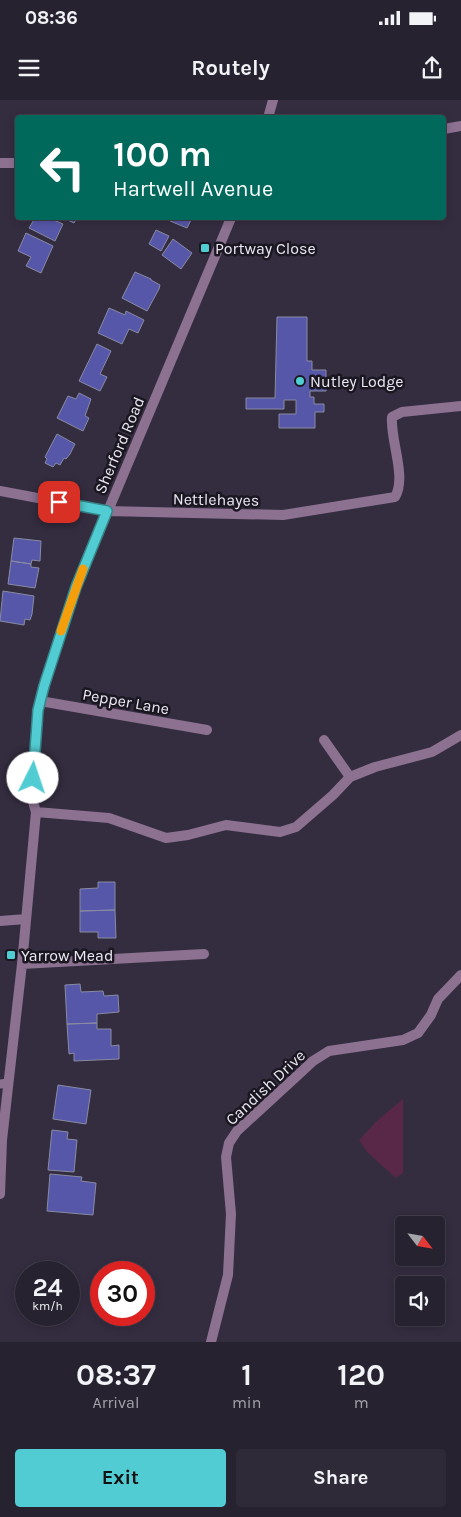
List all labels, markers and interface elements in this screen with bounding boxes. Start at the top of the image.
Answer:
text: 08:36 [25,7,78,29]
icon: menu [15,54,43,82]
icon: share [418,54,446,82]
text: Routely [191,55,270,81]
text: 100 m [113,134,212,175]
icon: left [30,135,95,200]
text: Hartwell Avenue [113,176,273,202]
place label: Portway Close [215,239,316,258]
marker: Portway Close [199,242,211,254]
place label: Nutley Lodge [310,372,404,391]
marker: Nutley Lodge [294,375,306,387]
street label: Sherford Road [91,394,148,497]
pin [38,481,80,523]
icon: arrive [45,488,73,516]
street label: Nettlehayes [173,489,259,510]
street label: Pepper Lane [81,685,171,718]
position arrow [6,751,58,803]
place label: Yarrow Mead [21,946,113,965]
marker: Yarrow Mead [5,949,17,961]
street label: Candish Drive [222,1046,309,1129]
north arrow [395,1216,445,1266]
map controls [395,1216,445,1326]
speed limit sign: 30 [90,1261,155,1326]
text: 24 [32,1273,63,1302]
button: sound [395,1276,445,1326]
text: km/h [32,1299,63,1313]
text: 08:37 [76,1357,156,1393]
text: 1 [241,1357,252,1393]
text: 120 [337,1357,385,1393]
text: Arrival [93,1393,139,1412]
text: min [232,1393,261,1412]
text: m [354,1393,369,1412]
button: Exit [15,1449,226,1507]
button: Share [236,1449,446,1507]

